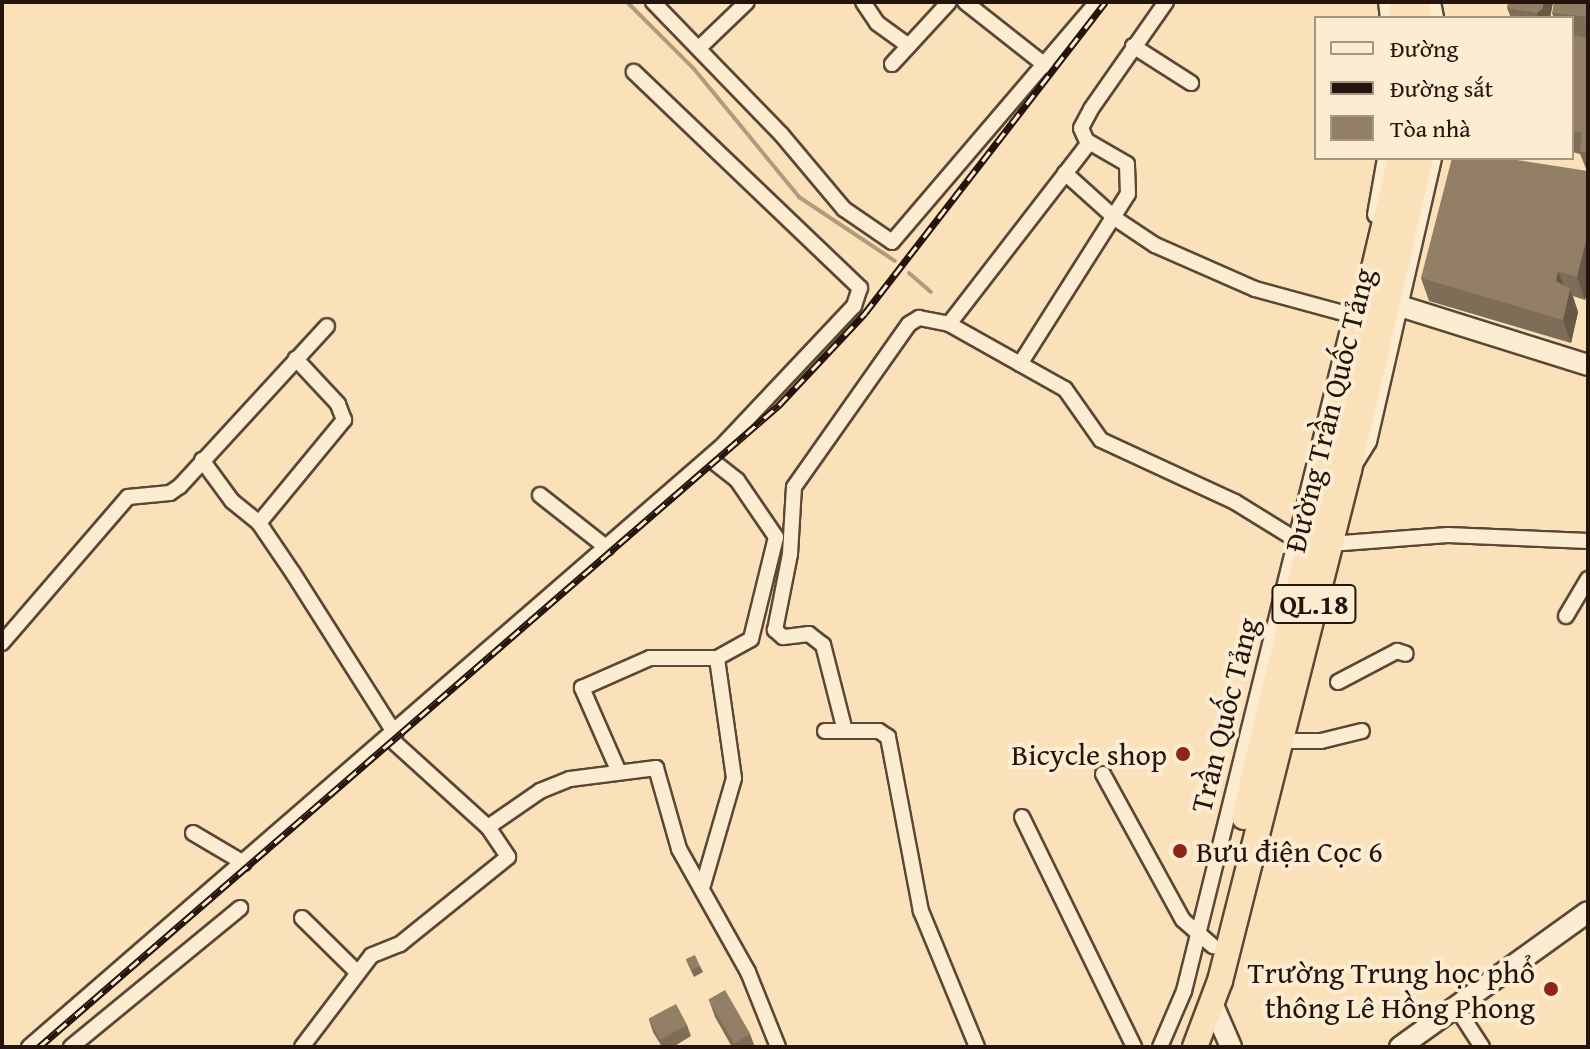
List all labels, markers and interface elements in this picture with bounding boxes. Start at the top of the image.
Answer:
legend [1314,16,1574,160]
text: Đường [1390,31,1459,66]
text: Đường sắt [1390,71,1493,106]
text: Tòa nhà [1390,111,1471,146]
street label: Đường Trần Quốc Tảng [1276,264,1382,556]
road number: QL.18 [1270,580,1358,628]
street label: Trần Quốc Tảng [1182,614,1266,816]
place label: Bicycle shop [1011,736,1167,772]
marker: Bicycle shop [1174,745,1192,763]
place label: Bưu điện Cọc 6 [1196,833,1383,869]
marker: Bưu điện Cọc 6 [1171,842,1189,860]
place label: Trường Trung học phổ thông Lê Hồng Phong [1248,954,1535,1024]
marker: Trường Trung học phổ thông Lê Hồng Phong [1542,980,1560,998]

